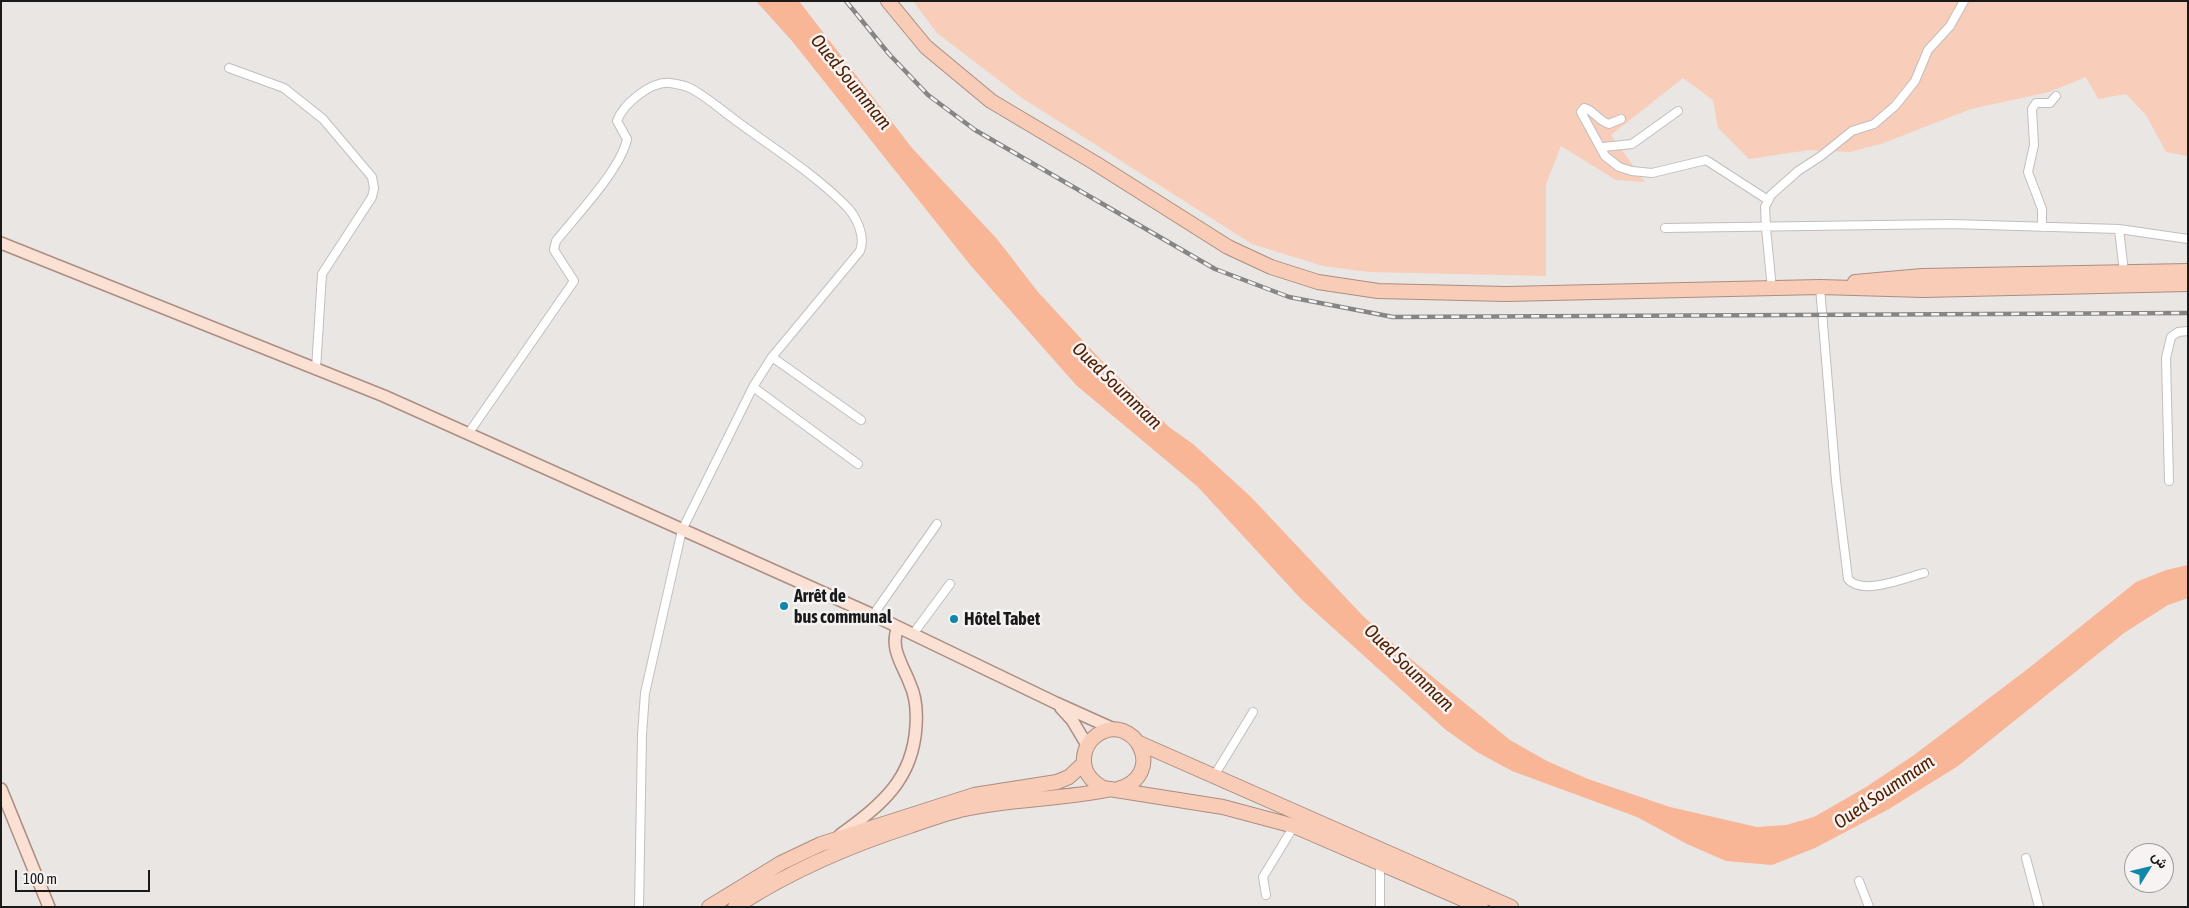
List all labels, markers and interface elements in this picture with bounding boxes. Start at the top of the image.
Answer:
water label: Oued Soummam [806,30,896,134]
water label: Oued Soummam [1067,337,1167,435]
place label: Arrêt de bus communal [794,585,892,628]
marker: Arrêt de bus communal [778,600,790,612]
place label: Hôtel Tabet [964,608,1040,630]
marker: Hôtel Tabet [948,613,960,625]
water label: Oued Soummam [1359,619,1459,717]
water label: Oued Soummam [1830,750,1938,834]
north arrow [2124,843,2174,893]
text: ش [2149,848,2172,871]
scale bar [18,860,152,892]
text: 100 m [23,870,57,887]

